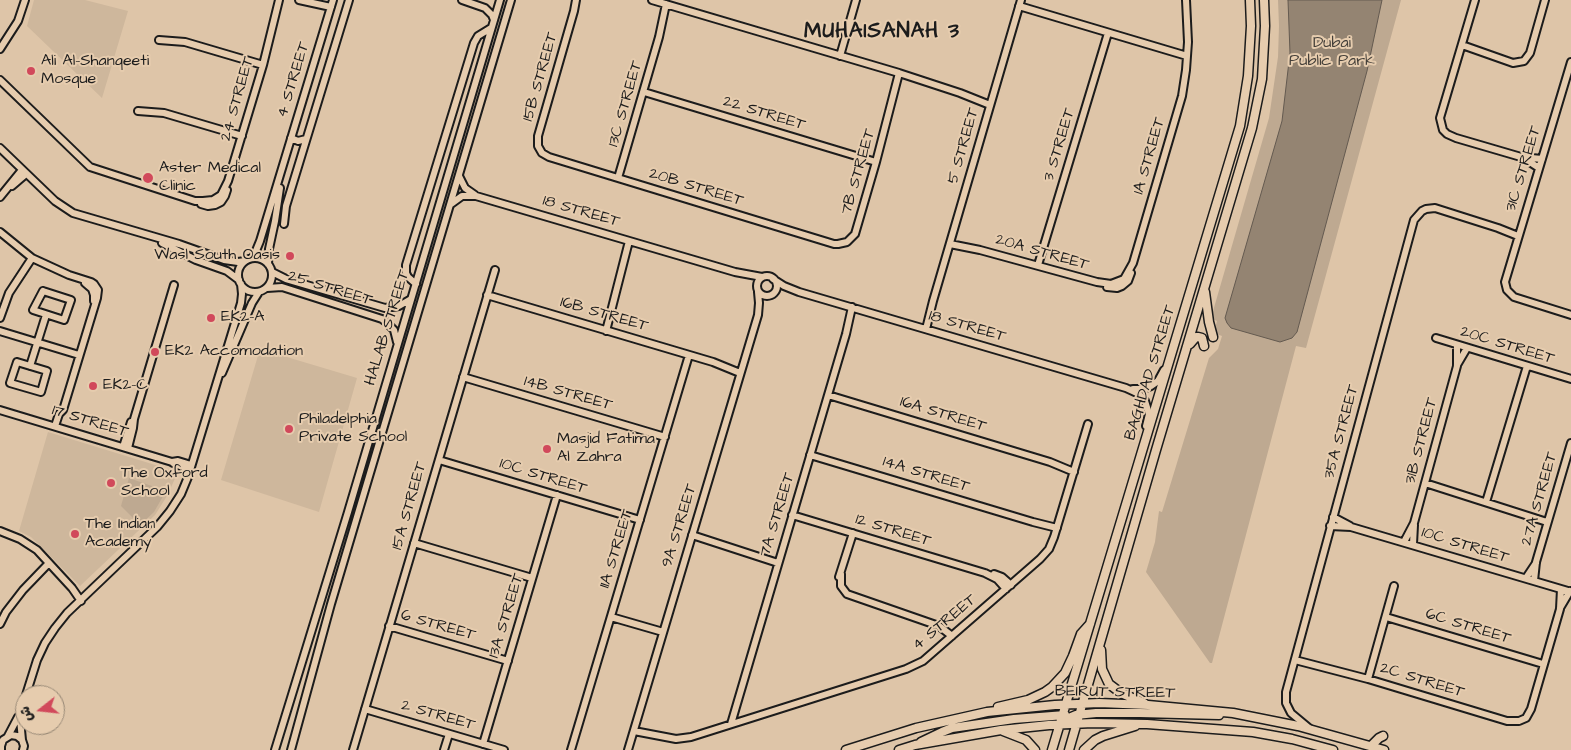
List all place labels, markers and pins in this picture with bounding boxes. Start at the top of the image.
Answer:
place label: Ali Al-Shanqeeti Mosque [41,52,149,90]
marker: Ali Al-Shanqeeti Mosque [25,65,37,77]
place label: Aster Medical Clinic [159,159,261,197]
marker: Aster Medical Clinic [141,171,155,185]
place label: Wasl South Oasis [154,246,280,266]
marker: Wasl South Oasis [284,250,296,262]
place label: EK2-A [221,308,265,328]
marker: EK2-A [205,312,217,324]
place label: EK2 Accomodation [165,342,303,362]
marker: EK2 Accomodation [149,346,161,358]
place label: EK2-C [103,376,148,396]
marker: EK2-C [87,380,99,392]
place label: Philadelphia Private School [299,410,407,448]
marker: Philadelphia Private School [283,423,295,435]
place label: Masjid Fatima Al Zahra [557,430,655,468]
marker: Masjid Fatima Al Zahra [541,443,553,455]
place label: The Oxford School [121,464,208,502]
marker: The Oxford School [105,477,117,489]
place label: The Indian Academy [85,515,155,553]
marker: The Indian Academy [69,528,81,540]

